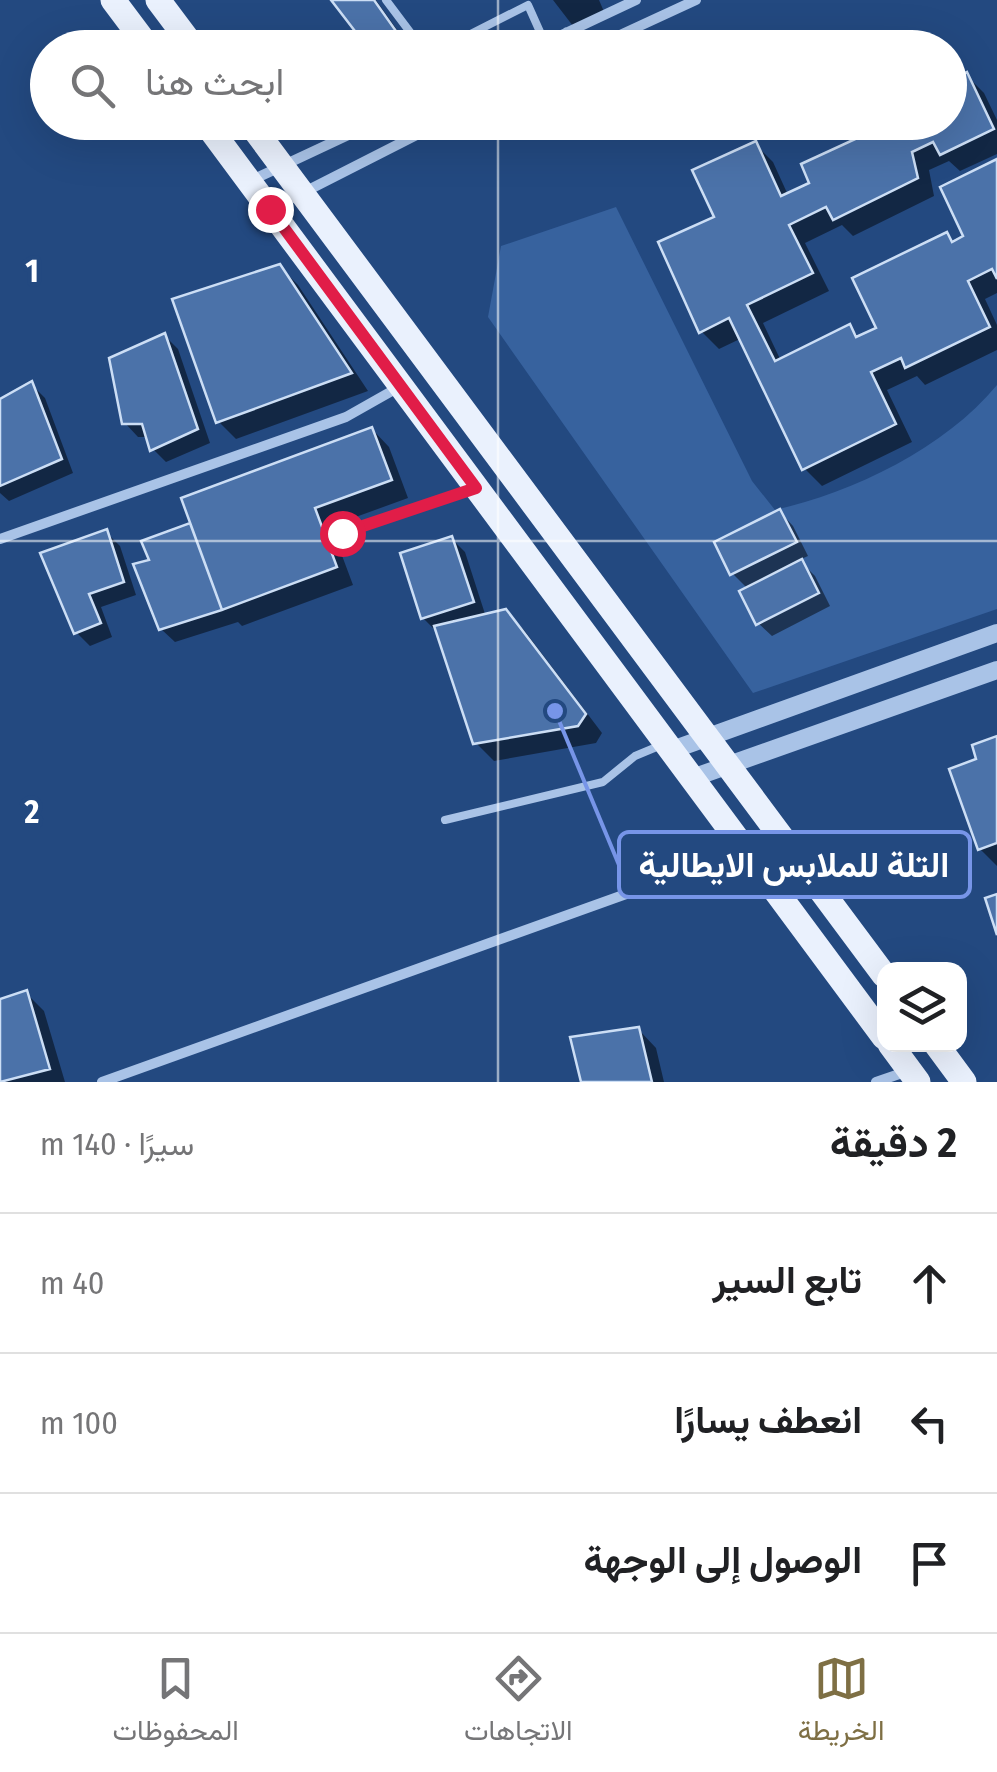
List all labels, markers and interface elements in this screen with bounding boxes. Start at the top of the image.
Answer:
search box [30,30,967,140]
icon: search [65,58,120,113]
text: ابحث هنا [145,59,284,105]
route end [248,187,294,233]
text: 1 [25,252,39,290]
route start [320,511,366,557]
text: 2 [24,793,40,831]
callout: التلة للملابس الايطالية [619,832,970,897]
text: التلة للملابس الايطالية [639,844,949,886]
map controls [877,962,967,1052]
button: layers [877,962,967,1052]
text: 2 دقيقة [830,1118,957,1168]
text: سيرًا · 140 m [40,1125,194,1163]
icon: ahead [902,1256,957,1311]
text: تابع السير [712,1257,862,1303]
text: 40 m [40,1264,104,1302]
icon: left [902,1396,957,1451]
text: انعطف يسارًا [674,1397,862,1443]
text: 100 m [40,1404,118,1442]
icon: arrive [902,1536,957,1591]
text: الوصول إلى الوجهة [583,1537,862,1583]
tab: المحفوظات [113,1651,239,1755]
tab: الاتجاهات [464,1651,573,1755]
tab: الخريطة [798,1651,884,1755]

